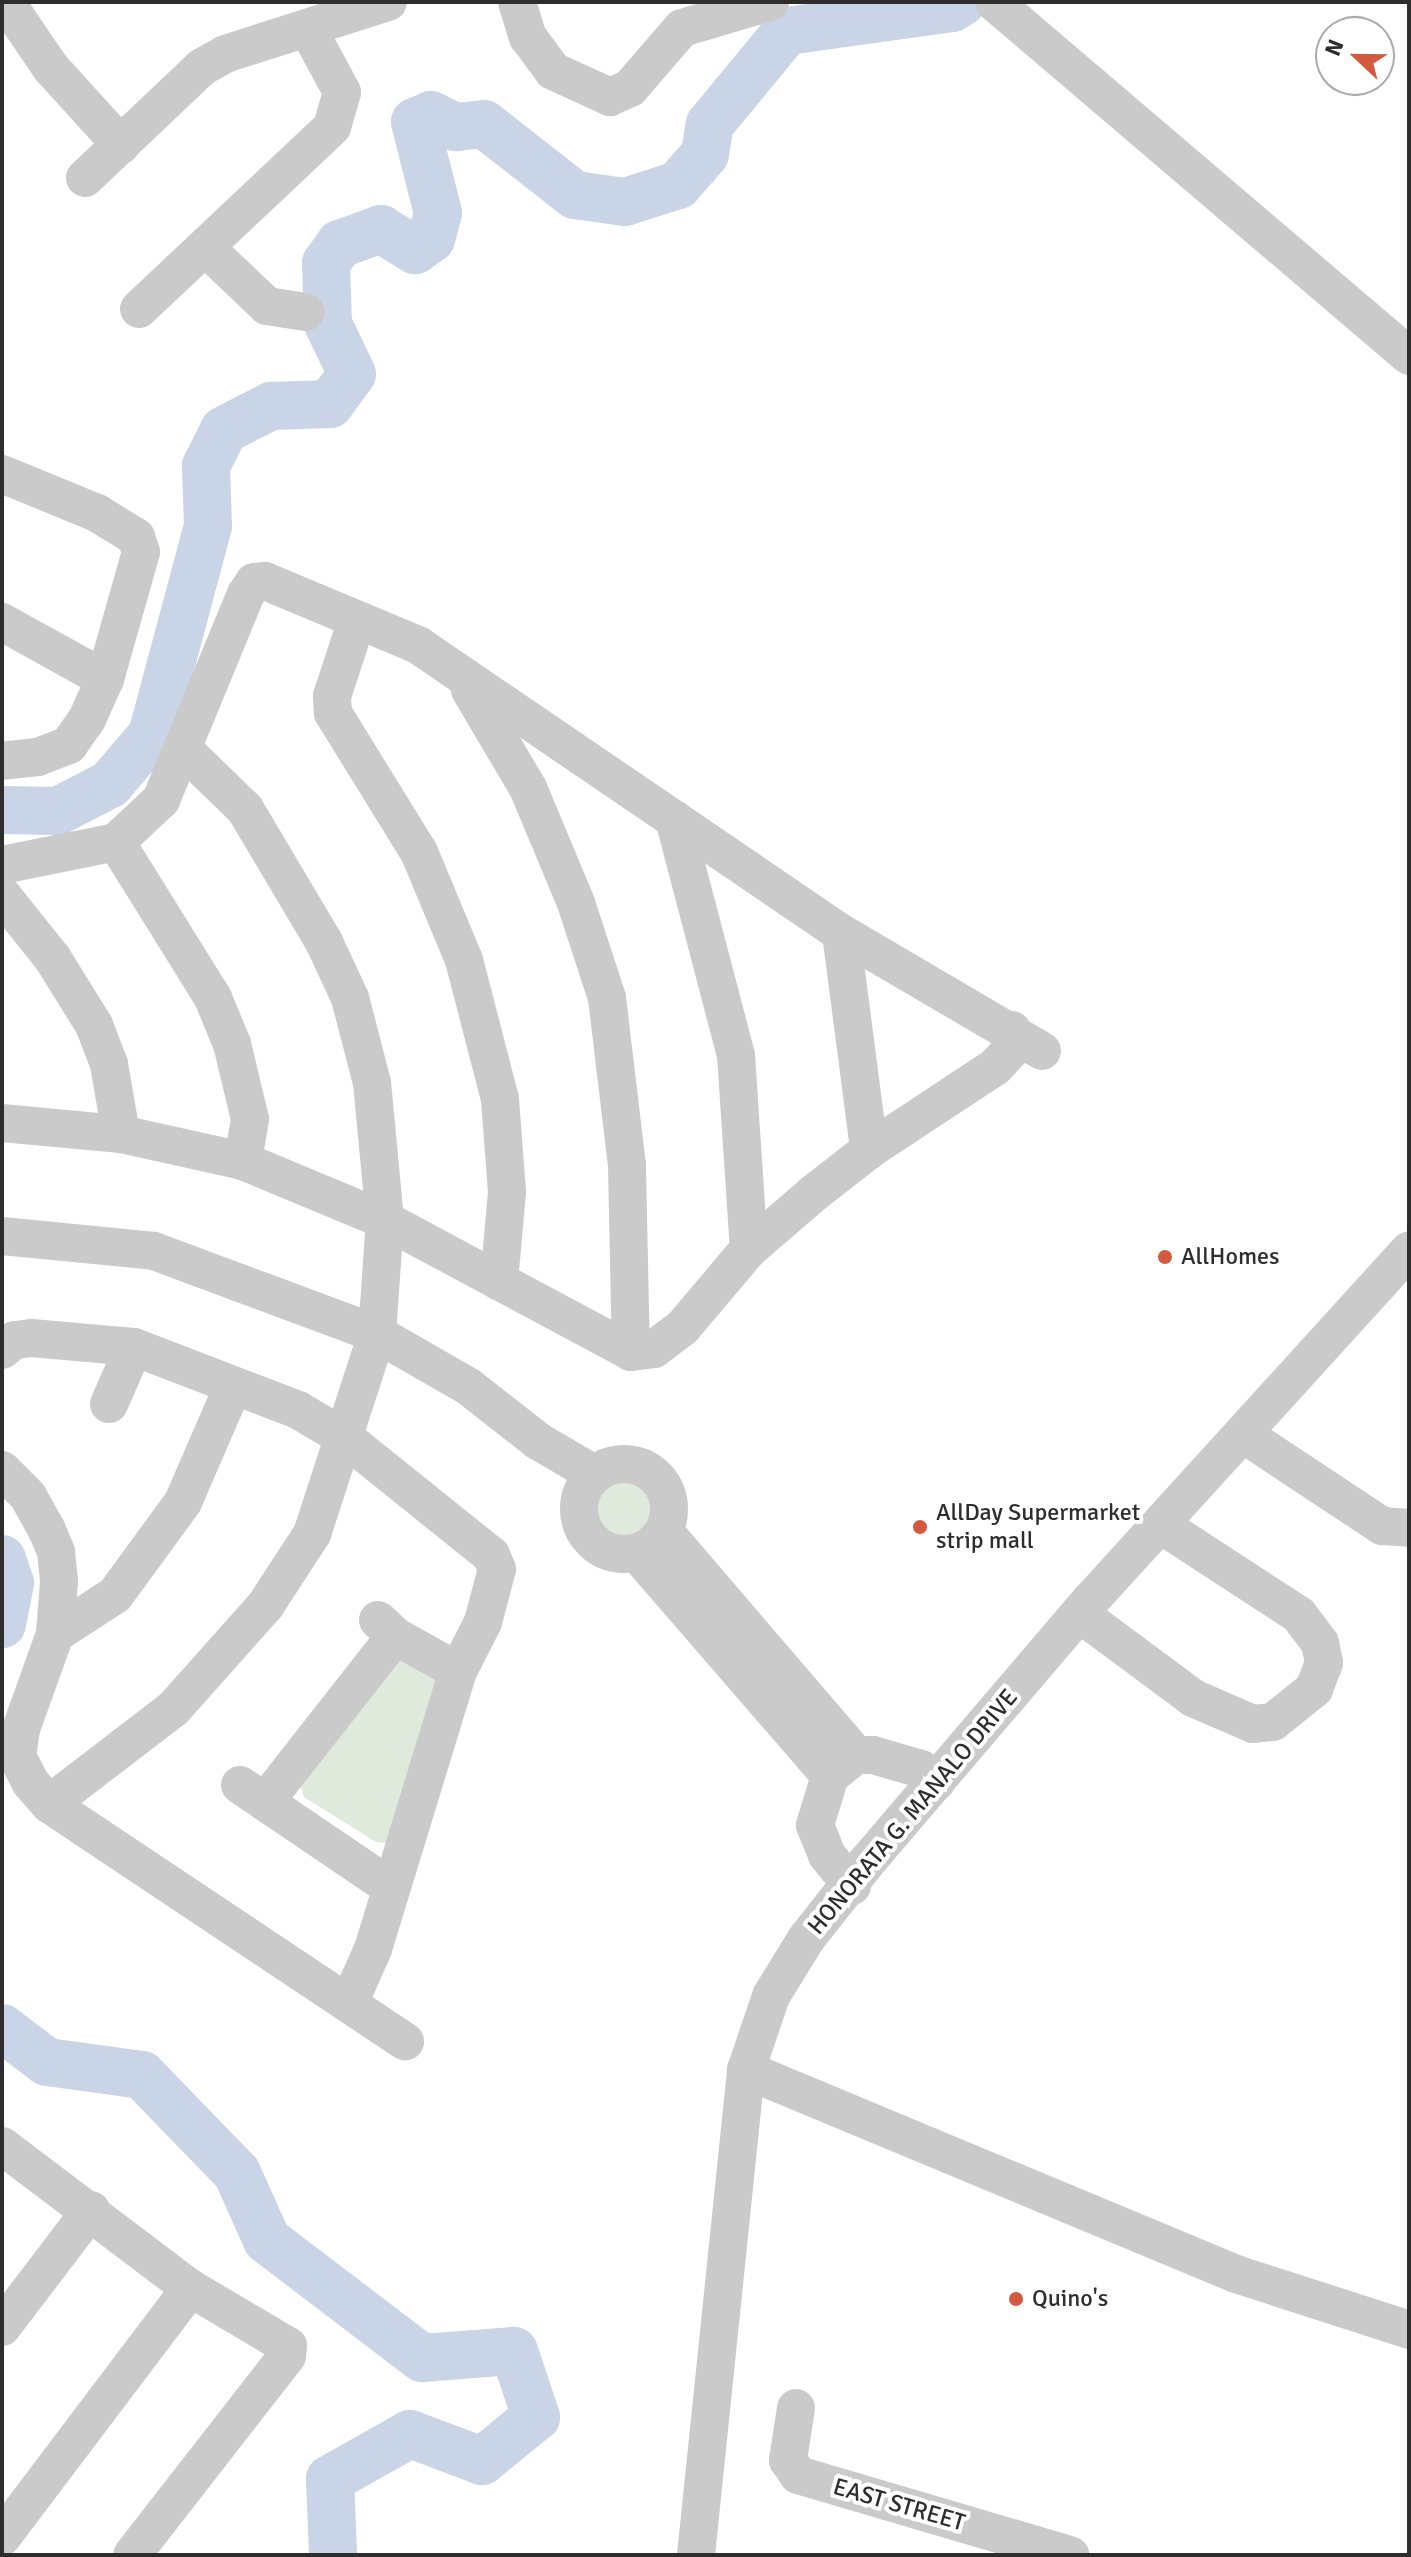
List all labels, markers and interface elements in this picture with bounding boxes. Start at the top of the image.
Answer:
north arrow [1315,16,1395,96]
text: N [1319,35,1350,60]
place label: AllHomes [1181,1243,1280,1271]
marker: AllHomes [1156,1248,1174,1266]
place label: AllDay Supermarket strip mall [936,1499,1140,1555]
marker: AllDay Supermarket strip mall [911,1518,929,1536]
street label: HONORATA G. MANALO DRIVE [802,1683,1024,1941]
place label: Quino's [1032,2285,1108,2313]
marker: Quino's [1007,2290,1025,2308]
street label: EAST STREET [830,2472,968,2538]

